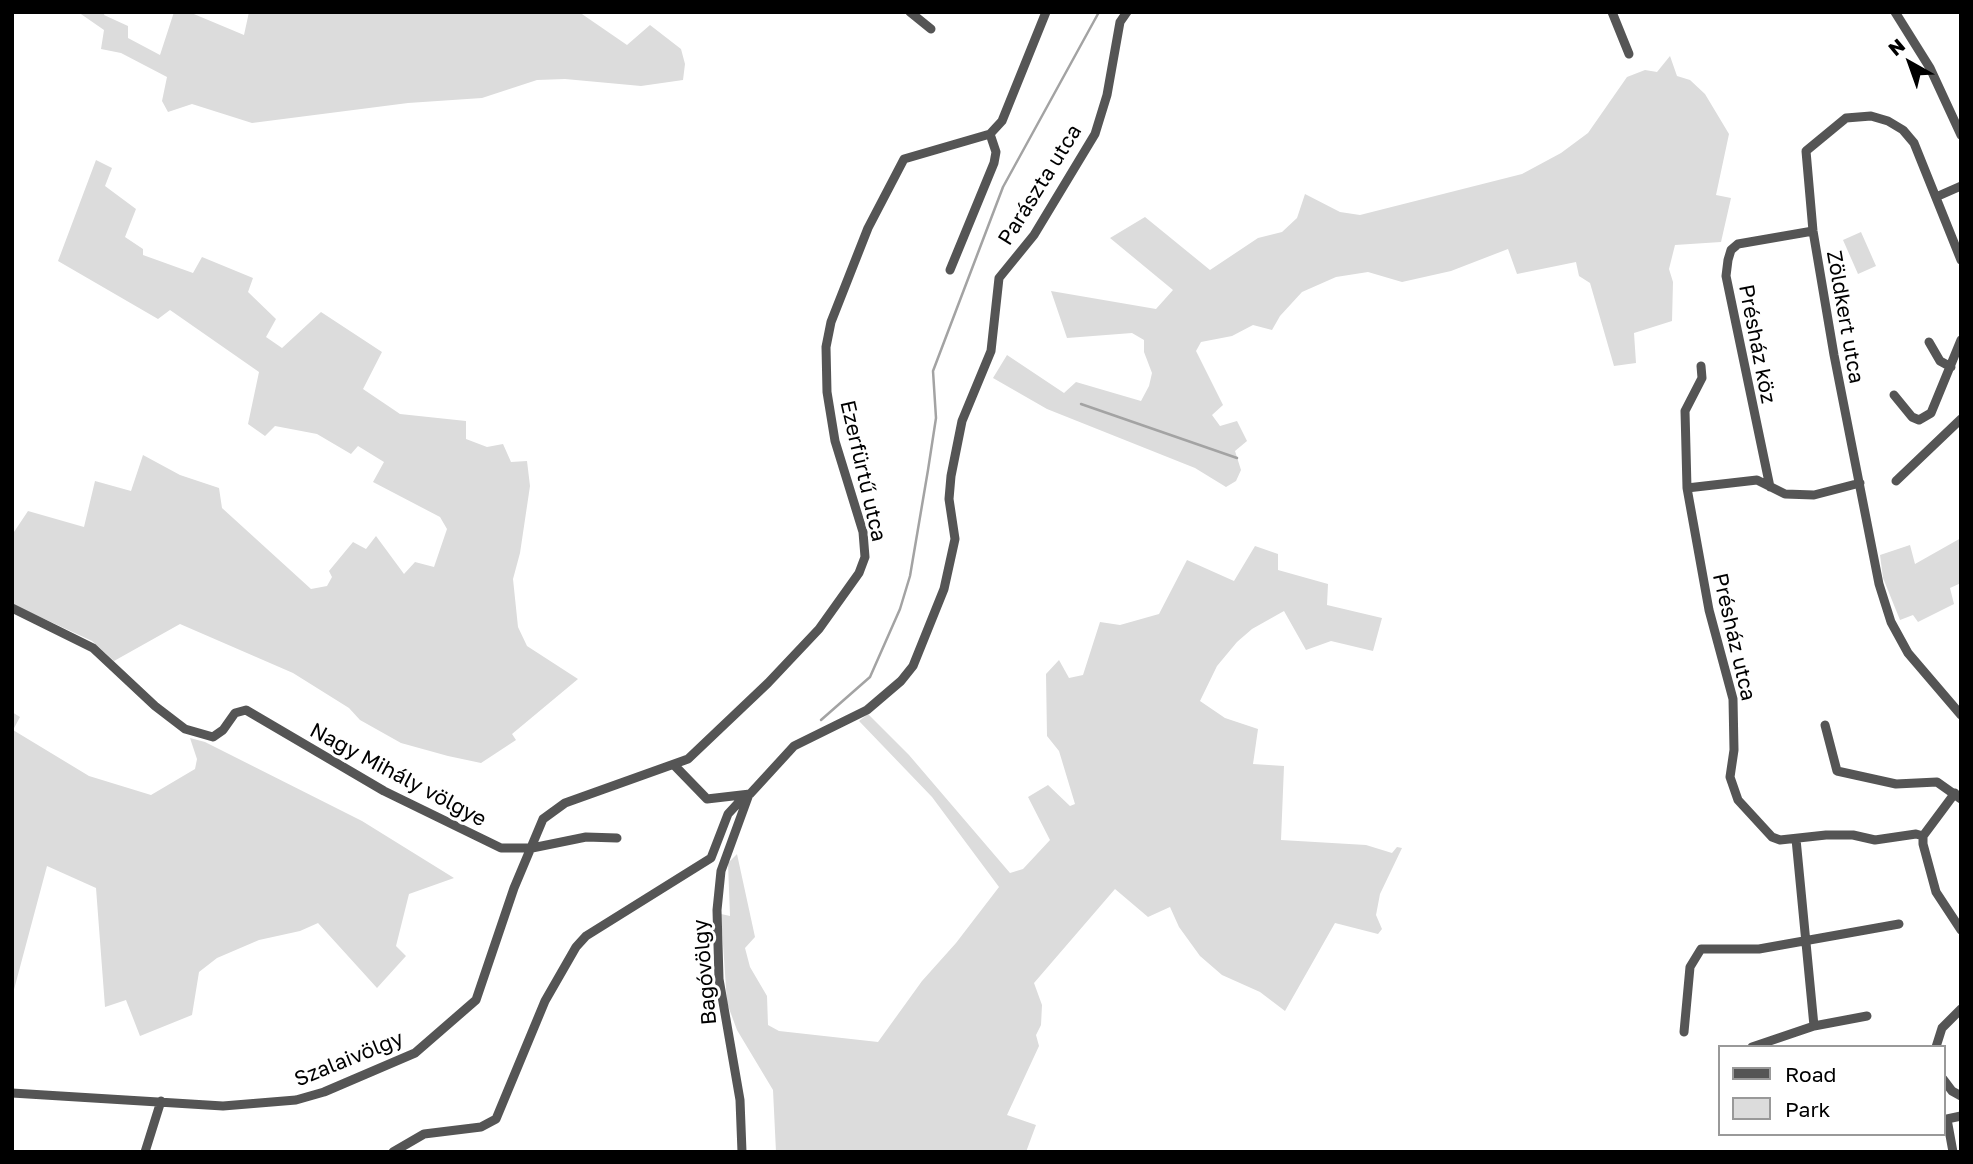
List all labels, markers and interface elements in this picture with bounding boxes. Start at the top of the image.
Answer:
north arrow [1875,28,1945,98]
text: N [1883,33,1909,60]
street label: Parászta utca [993,120,1087,250]
street label: Zöldkert utca [1821,249,1869,385]
street label: Présház köz [1733,282,1781,406]
street label: Ezerfürtű utca [835,398,891,544]
street label: Présház utca [1707,571,1761,703]
street label: Nagy Mihály völgye [305,718,491,832]
street label: Bagóvölgy [688,918,722,1026]
street label: Szalaivölgy [291,1026,407,1092]
legend [1717,1045,1945,1136]
text: Road [1785,1061,1836,1087]
text: Park [1785,1096,1830,1122]

